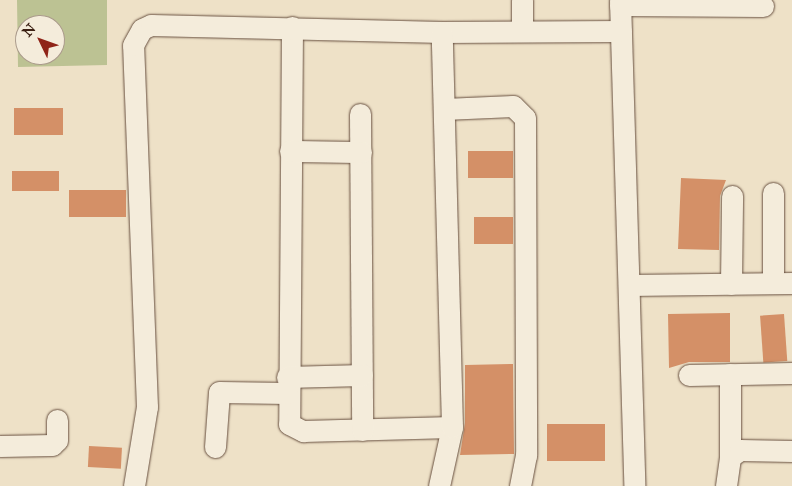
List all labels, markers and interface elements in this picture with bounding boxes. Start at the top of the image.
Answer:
north arrow [15,15,65,65]
text: N [19,20,40,40]

